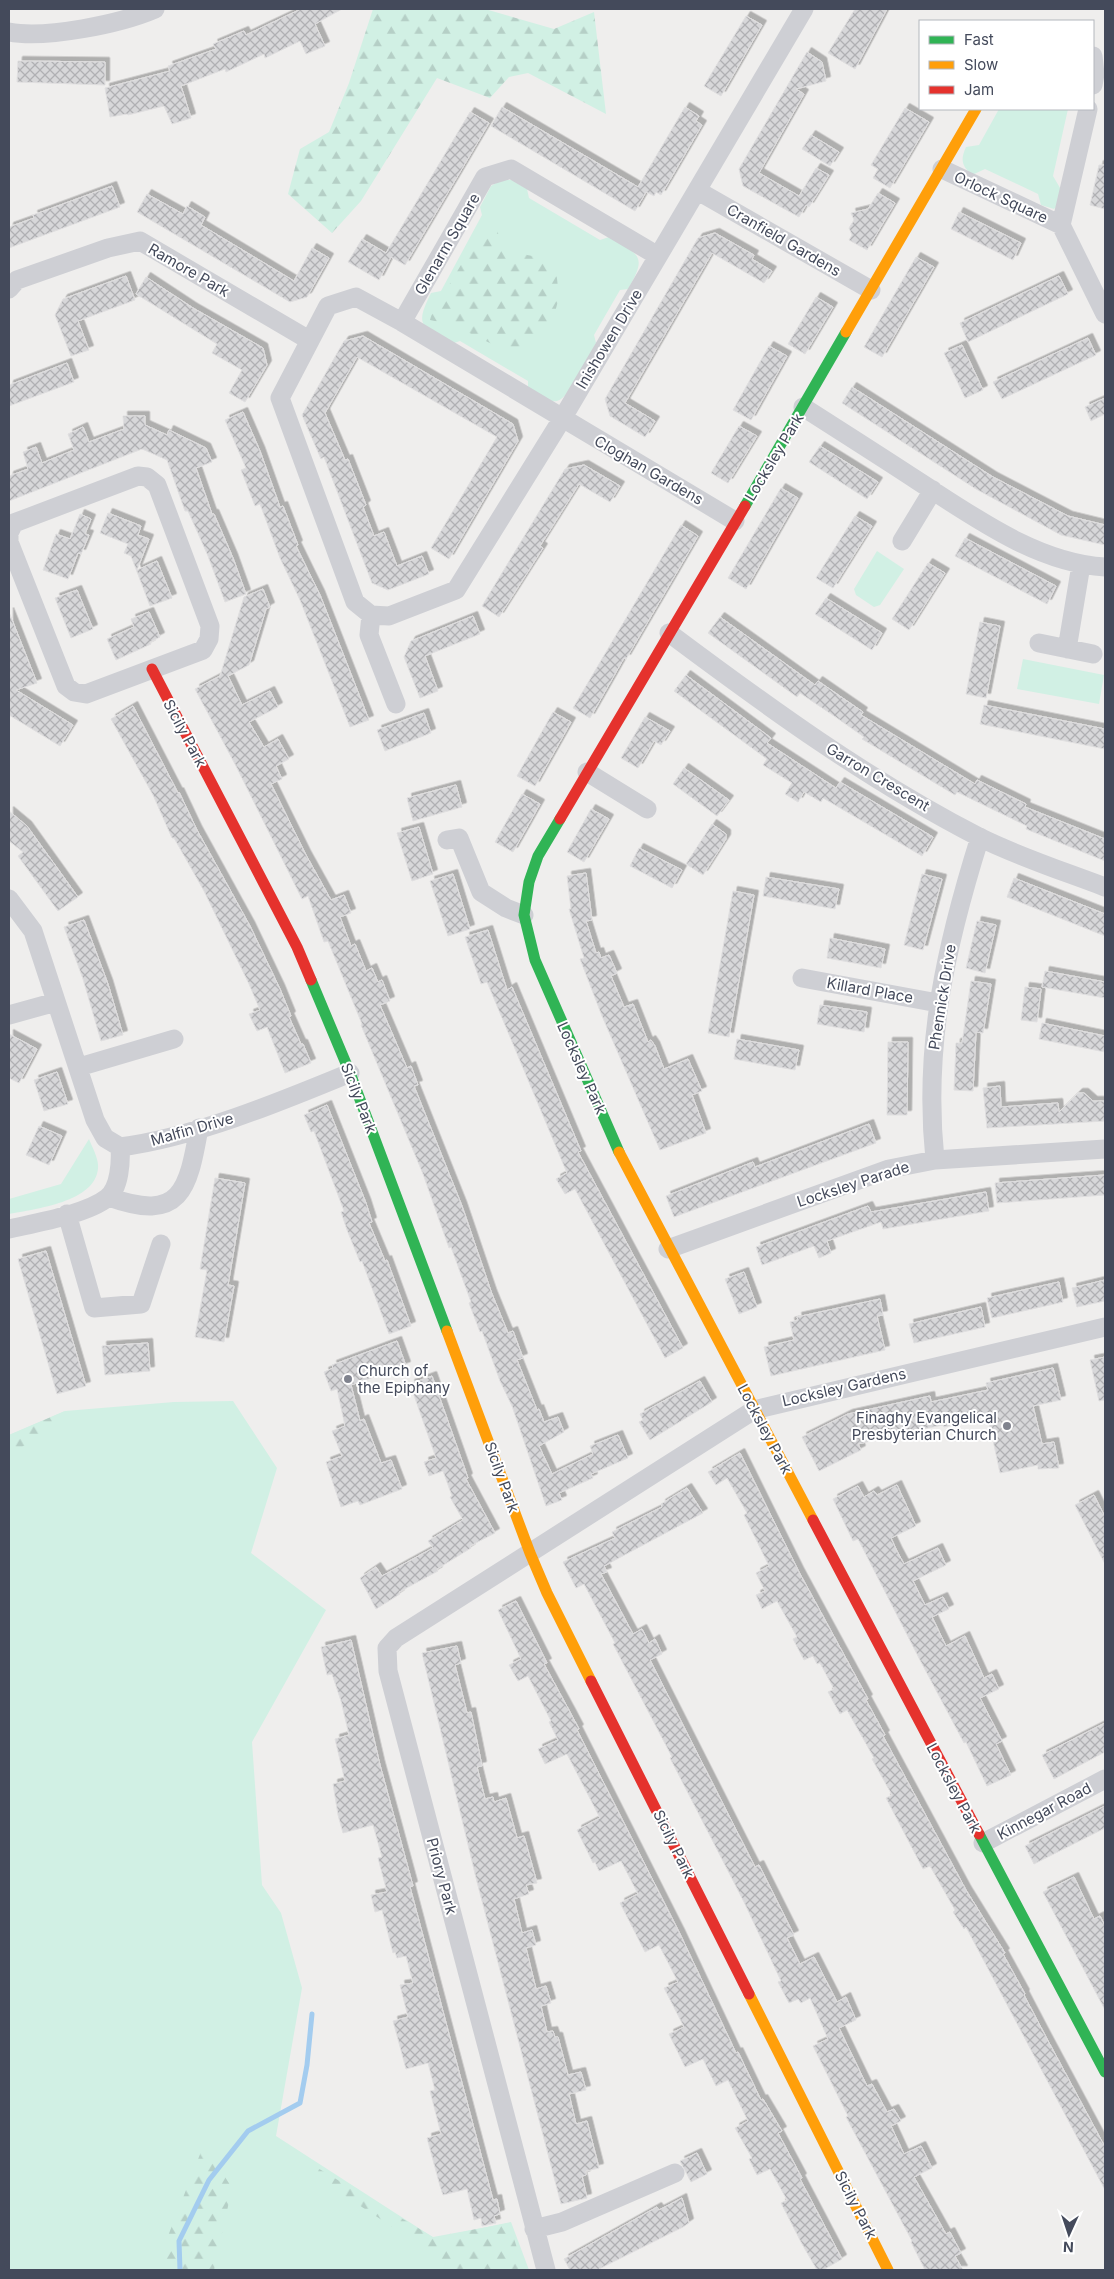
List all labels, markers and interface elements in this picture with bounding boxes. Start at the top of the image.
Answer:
legend [919,20,1094,110]
text: Fast [964,30,994,49]
text: Slow [964,55,998,74]
text: Jam [964,80,994,99]
street label: Orlock Square [951,167,1051,227]
street label: Glenarm Square [410,190,484,298]
street label: Cranfield Gardens [724,200,844,280]
street label: Ramore Park [145,239,234,301]
street label: Inishowen Drive [572,286,646,392]
street label: Locksley Park [740,409,808,504]
street label: Cloghan Gardens [591,431,707,509]
street label: Sicily Park [159,696,211,771]
street label: Garron Crescent [823,739,933,815]
street label: Phennick Drive [924,943,960,1051]
street label: Killard Place [825,973,915,1007]
street label: Locksley Park [553,1019,611,1118]
street label: Sicily Park [337,1060,381,1137]
street label: Malfin Drive [148,1108,236,1150]
street label: Locksley Parade [794,1157,912,1211]
place label: Church of the Epiphany [358,1361,451,1397]
street label: Locksley Gardens [780,1363,908,1411]
marker: Church of the Epiphany [342,1373,354,1385]
street label: Locksley Park [733,1381,797,1478]
place label: Finaghy Evangelical Presbyterian Church [852,1408,997,1444]
marker: Finaghy Evangelical Presbyterian Church [1001,1420,1013,1432]
street label: Sicily Park [480,1439,524,1516]
street label: Locksley Park [922,1740,986,1837]
street label: Kinnegar Road [994,1778,1094,1844]
street label: Sicily Park [649,1807,699,1882]
street label: Priory Park [423,1836,462,1917]
street label: Sicily Park [831,2168,882,2243]
north arrow [1044,2209,1094,2259]
text: N [1063,2239,1074,2256]

